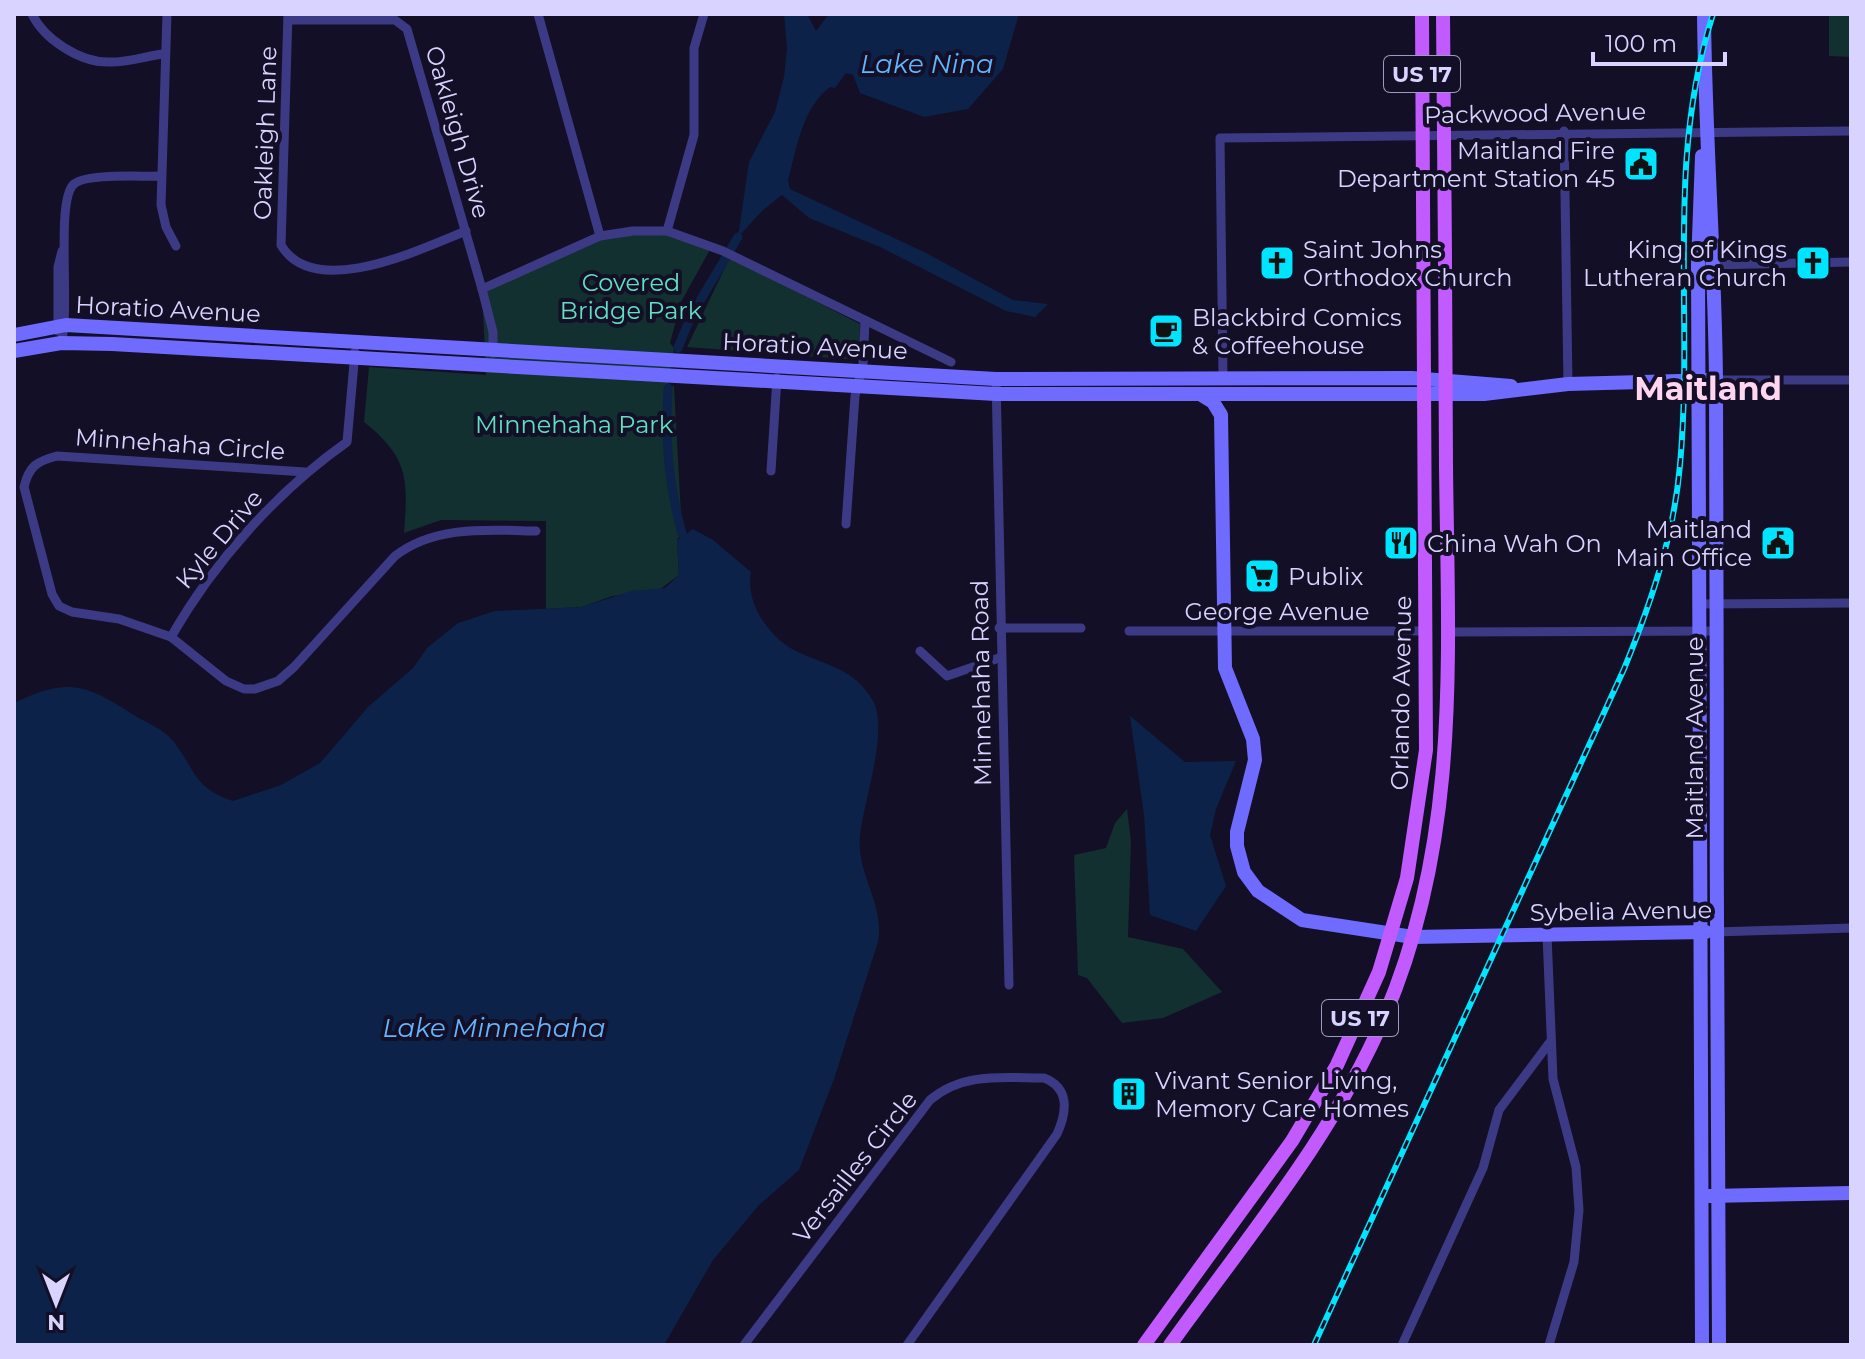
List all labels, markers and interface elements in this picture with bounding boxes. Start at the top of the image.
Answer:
scale bar [1593,16,1725,66]
text: 100 m [1605,29,1677,58]
street label: Oakleigh Drive [420,43,496,221]
street label: Oakleigh Lane [247,46,283,220]
water label: Lake Nina [860,48,994,80]
road number: US 17 [1384,56,1460,92]
street label: Packwood Avenue [1424,97,1646,129]
place label: Maitland Fire Department Station 45 [1337,136,1615,193]
public building icon: Maitland Fire Department Station 45 [1622,145,1660,183]
place label: Saint Johns Orthodox Church [1303,235,1512,292]
place label: King of Kings Lutheran Church [1583,235,1787,292]
church icon: Saint Johns Orthodox Church [1258,244,1296,282]
church icon: King of Kings Lutheran Church [1794,244,1832,282]
park label: Covered Bridge Park [560,268,703,325]
street label: Horatio Avenue [75,290,261,328]
place label: Blackbird Comics & Coffeehouse [1192,303,1402,360]
cafe icon: Blackbird Comics & Coffeehouse [1147,312,1185,350]
street label: Horatio Avenue [722,327,908,365]
district label: Maitland [1634,369,1782,408]
park label: Minnehaha Park [475,410,674,439]
street label: Minnehaha Circle [74,422,286,466]
street label: Kyle Drive [169,484,269,594]
place label: Maitland Main Office [1615,515,1752,572]
restaurant icon: China Wah On [1382,524,1420,562]
public building icon: Maitland Main Office [1759,524,1797,562]
place label: China Wah On [1427,529,1602,558]
supermarket icon: Publix [1243,557,1281,595]
place label: Publix [1288,562,1364,591]
street label: Minnehaha Road [965,580,997,786]
street label: Orlando Avenue [1385,595,1417,791]
street label: George Avenue [1184,597,1370,626]
street label: Maitland Avenue [1680,636,1709,840]
street label: Sybelia Avenue [1530,895,1712,927]
road number: US 17 [1322,1000,1398,1036]
water label: Lake Minnehaha [382,1012,606,1044]
place label: Vivant Senior Living, Memory Care Homes [1155,1066,1409,1123]
building icon: Vivant Senior Living, Memory Care Homes [1110,1075,1148,1113]
street label: Versailles Circle [787,1085,923,1249]
north arrow [16,1263,96,1343]
text: N [47,1309,65,1336]

